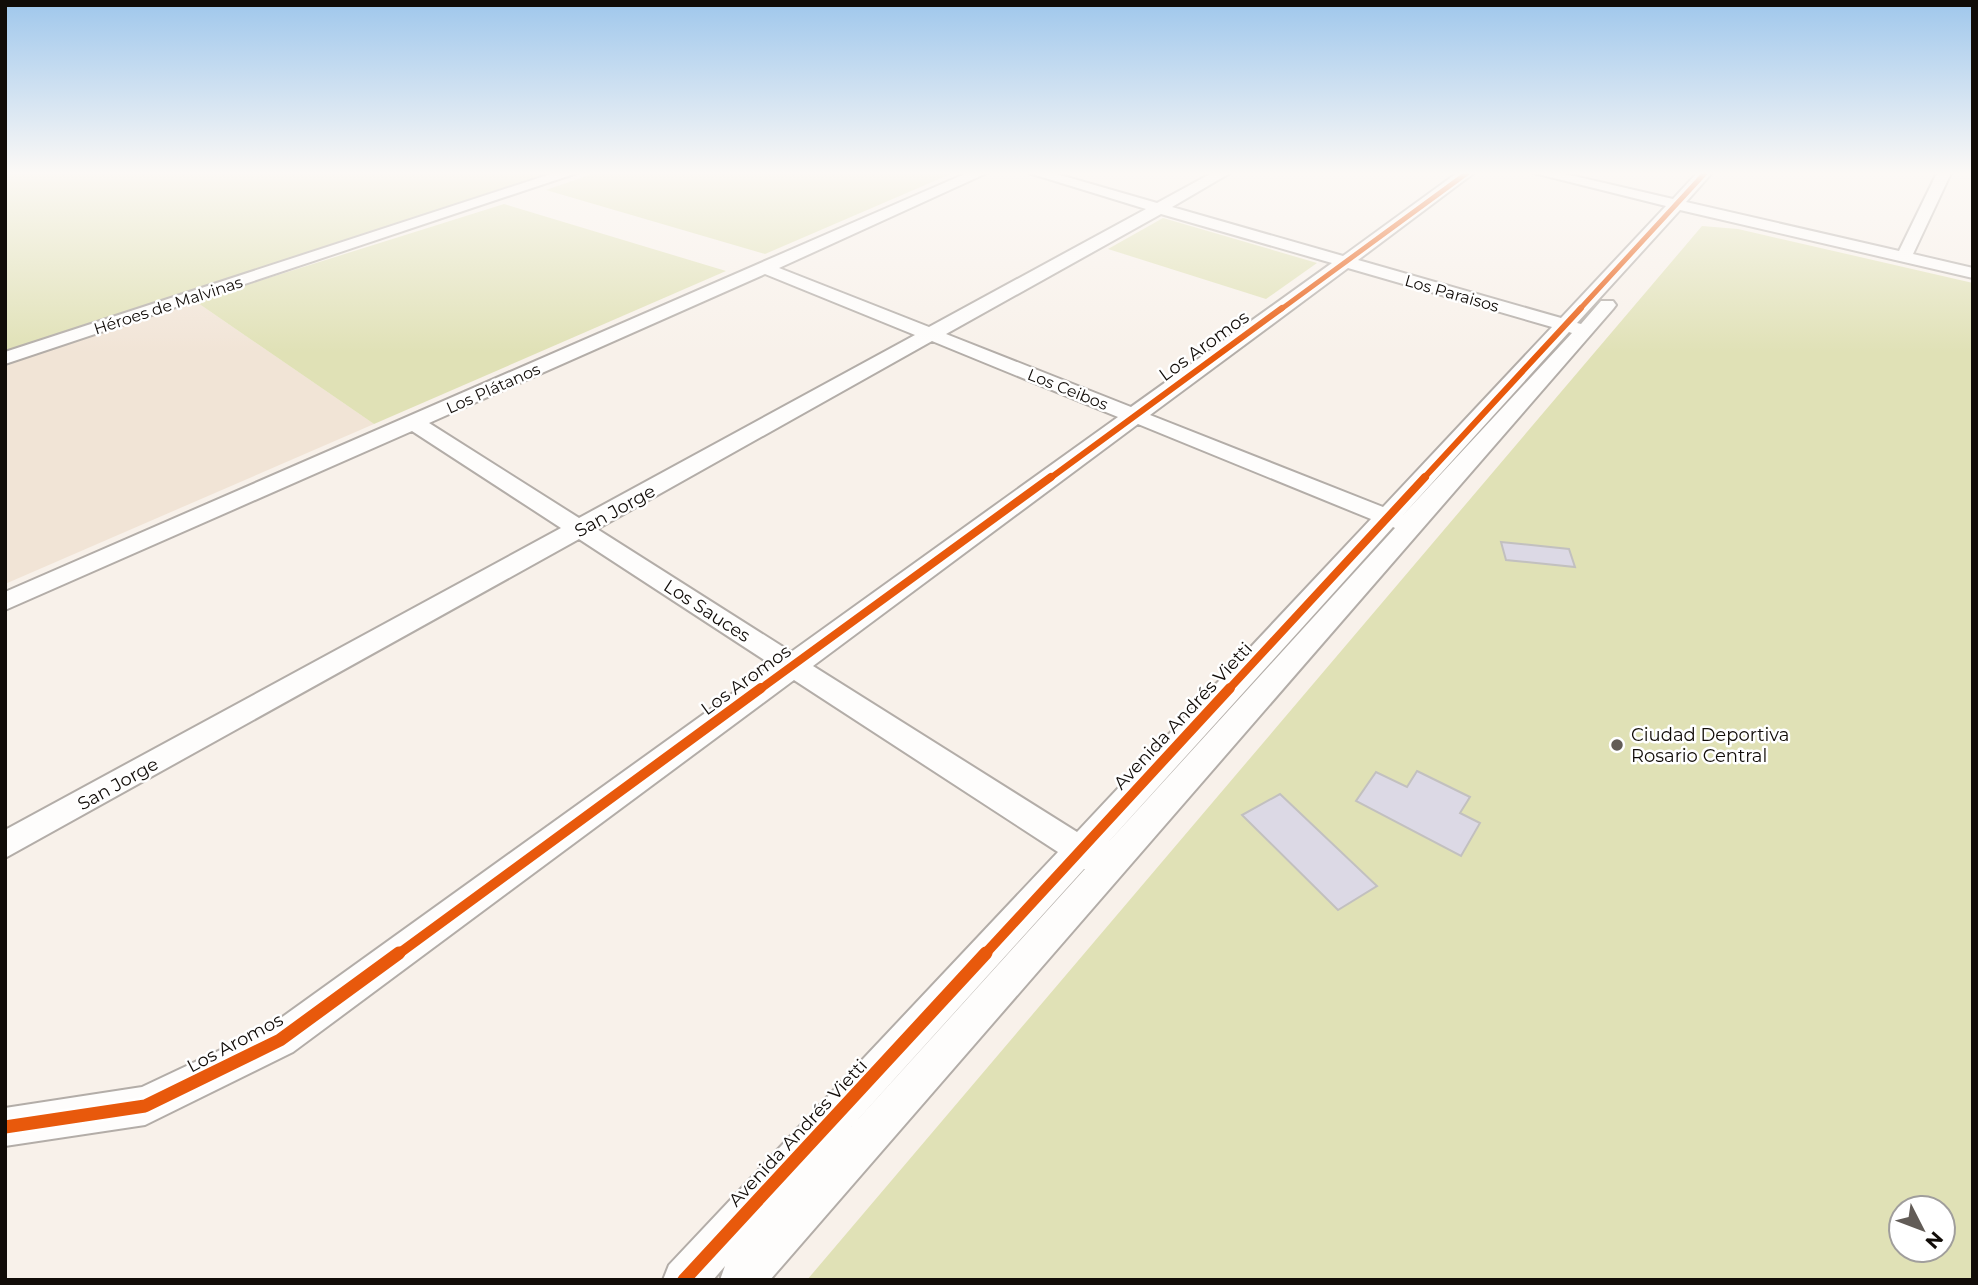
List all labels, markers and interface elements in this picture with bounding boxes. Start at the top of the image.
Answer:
street label: Los Paraisos [1403,271,1501,316]
street label: Héroes de Malvinas [91,272,245,339]
street label: Los Aromos [1155,306,1253,386]
street label: Los Plátanos [443,359,543,418]
street label: Los Ceibos [1025,365,1111,414]
street label: San Jorge [571,480,659,542]
street label: Los Sauces [660,575,755,647]
street label: Avenida Andrés Vietti [1109,638,1257,794]
street label: Los Aromos [697,640,795,720]
place label: Ciudad Deportiva Rosario Central [1631,724,1789,767]
marker: Ciudad Deportiva Rosario Central [1609,737,1625,753]
street label: San Jorge [74,753,162,815]
street label: Los Aromos [183,1008,287,1078]
street label: Avenida Andrés Vietti [724,1055,872,1211]
north arrow [1887,1194,1957,1264]
text: N [1921,1227,1948,1253]

